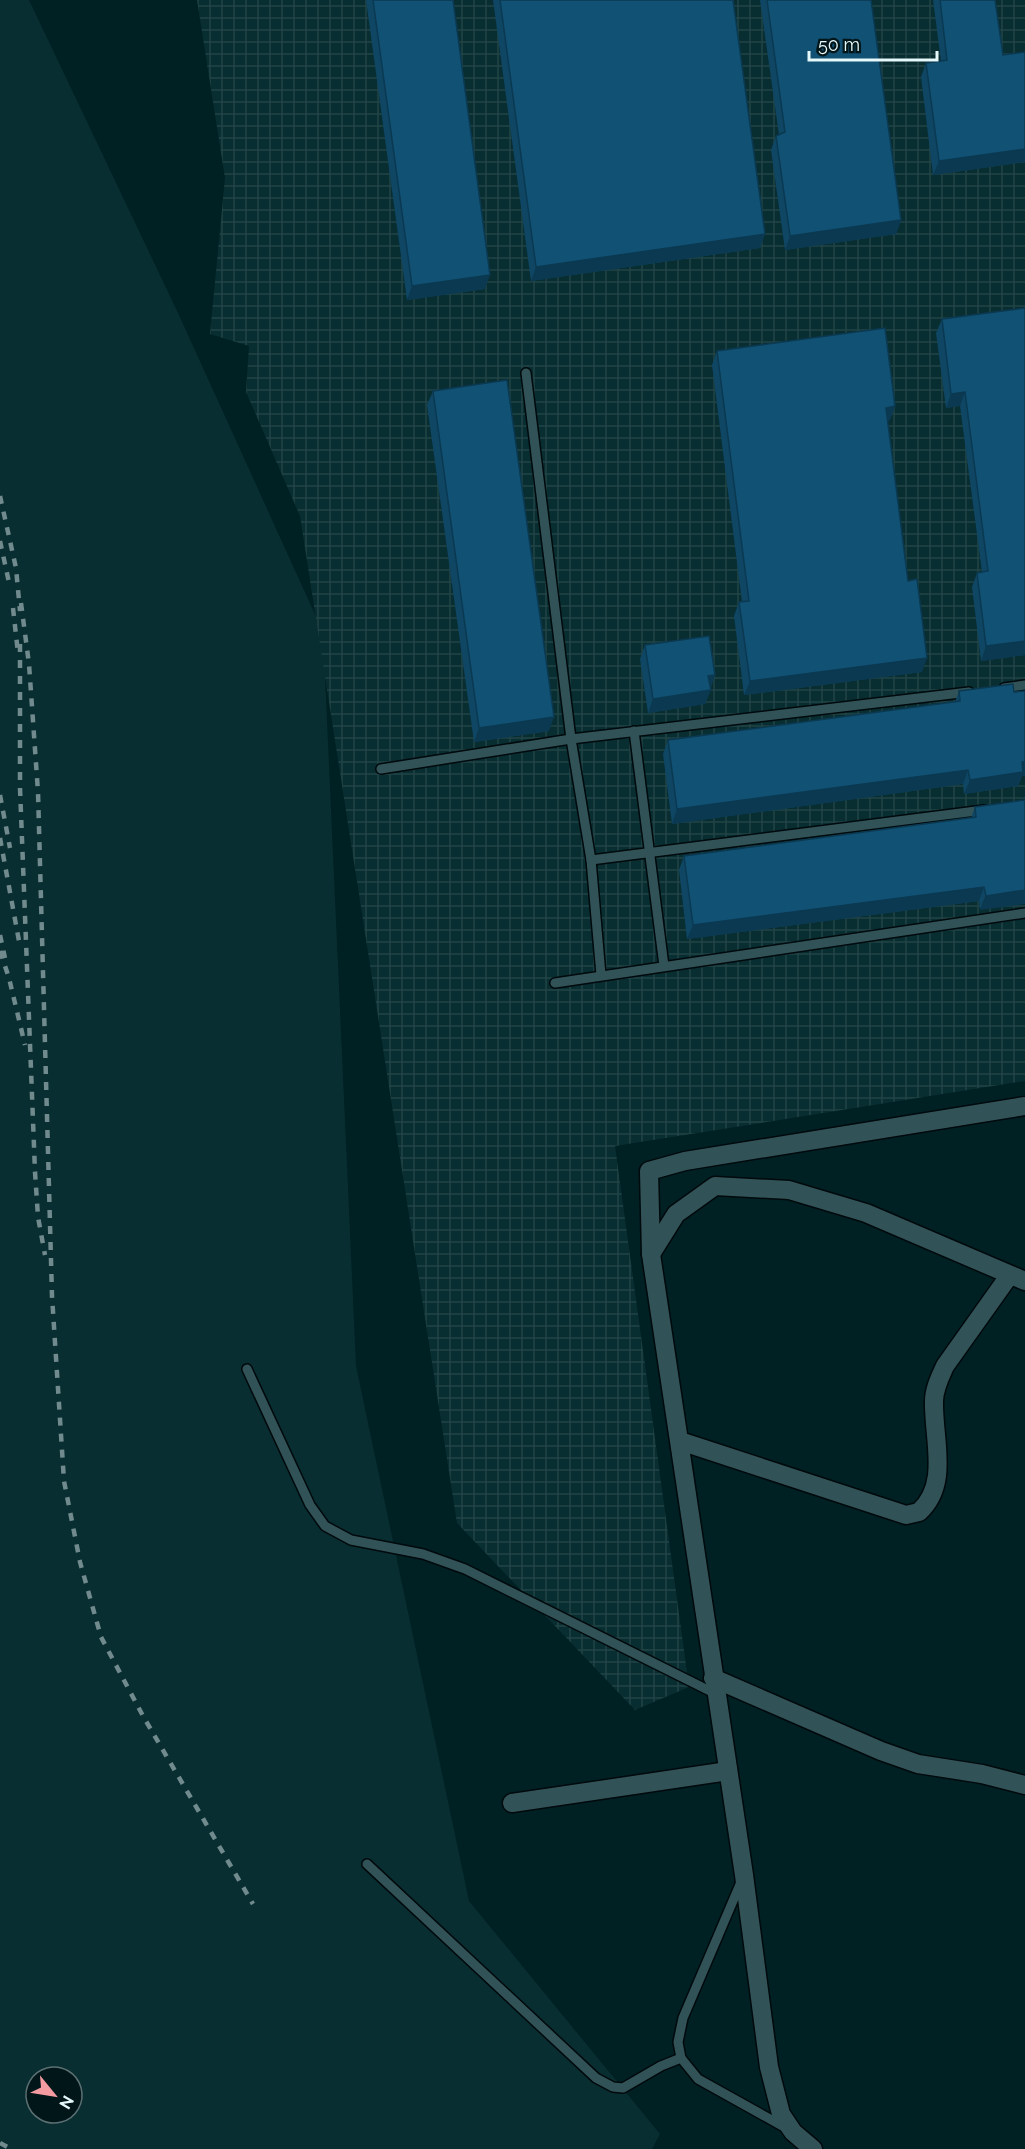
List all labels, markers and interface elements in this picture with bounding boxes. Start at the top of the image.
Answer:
scale bar [809,24,936,62]
text: 50 m [818,34,860,55]
north arrow [24,2065,84,2125]
text: N [55,2092,78,2112]

